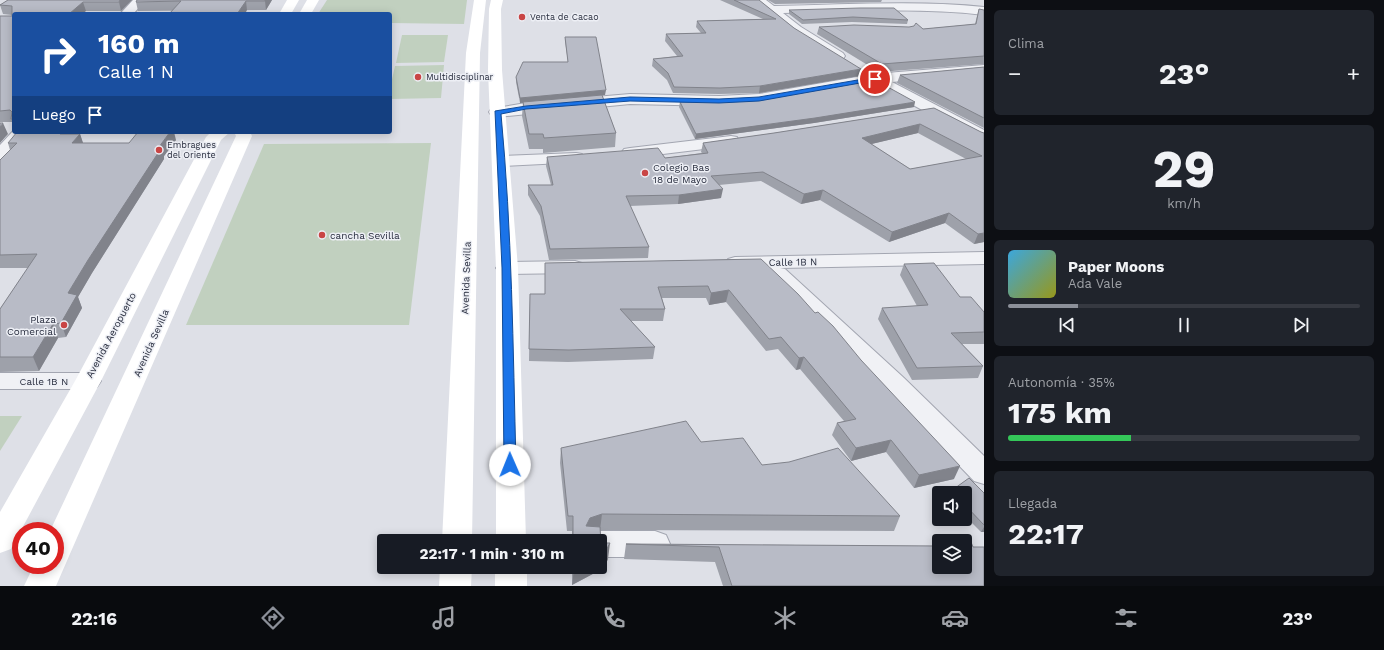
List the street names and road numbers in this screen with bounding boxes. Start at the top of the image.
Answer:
street label: Avenida Sevilla [459,241,473,315]
street label: Calle 1B N [769,256,817,268]
street label: Avenida Aeropuerto [84,290,138,380]
street label: Avenida Sevilla [131,307,171,379]
street label: Calle 1B N [20,376,68,387]

